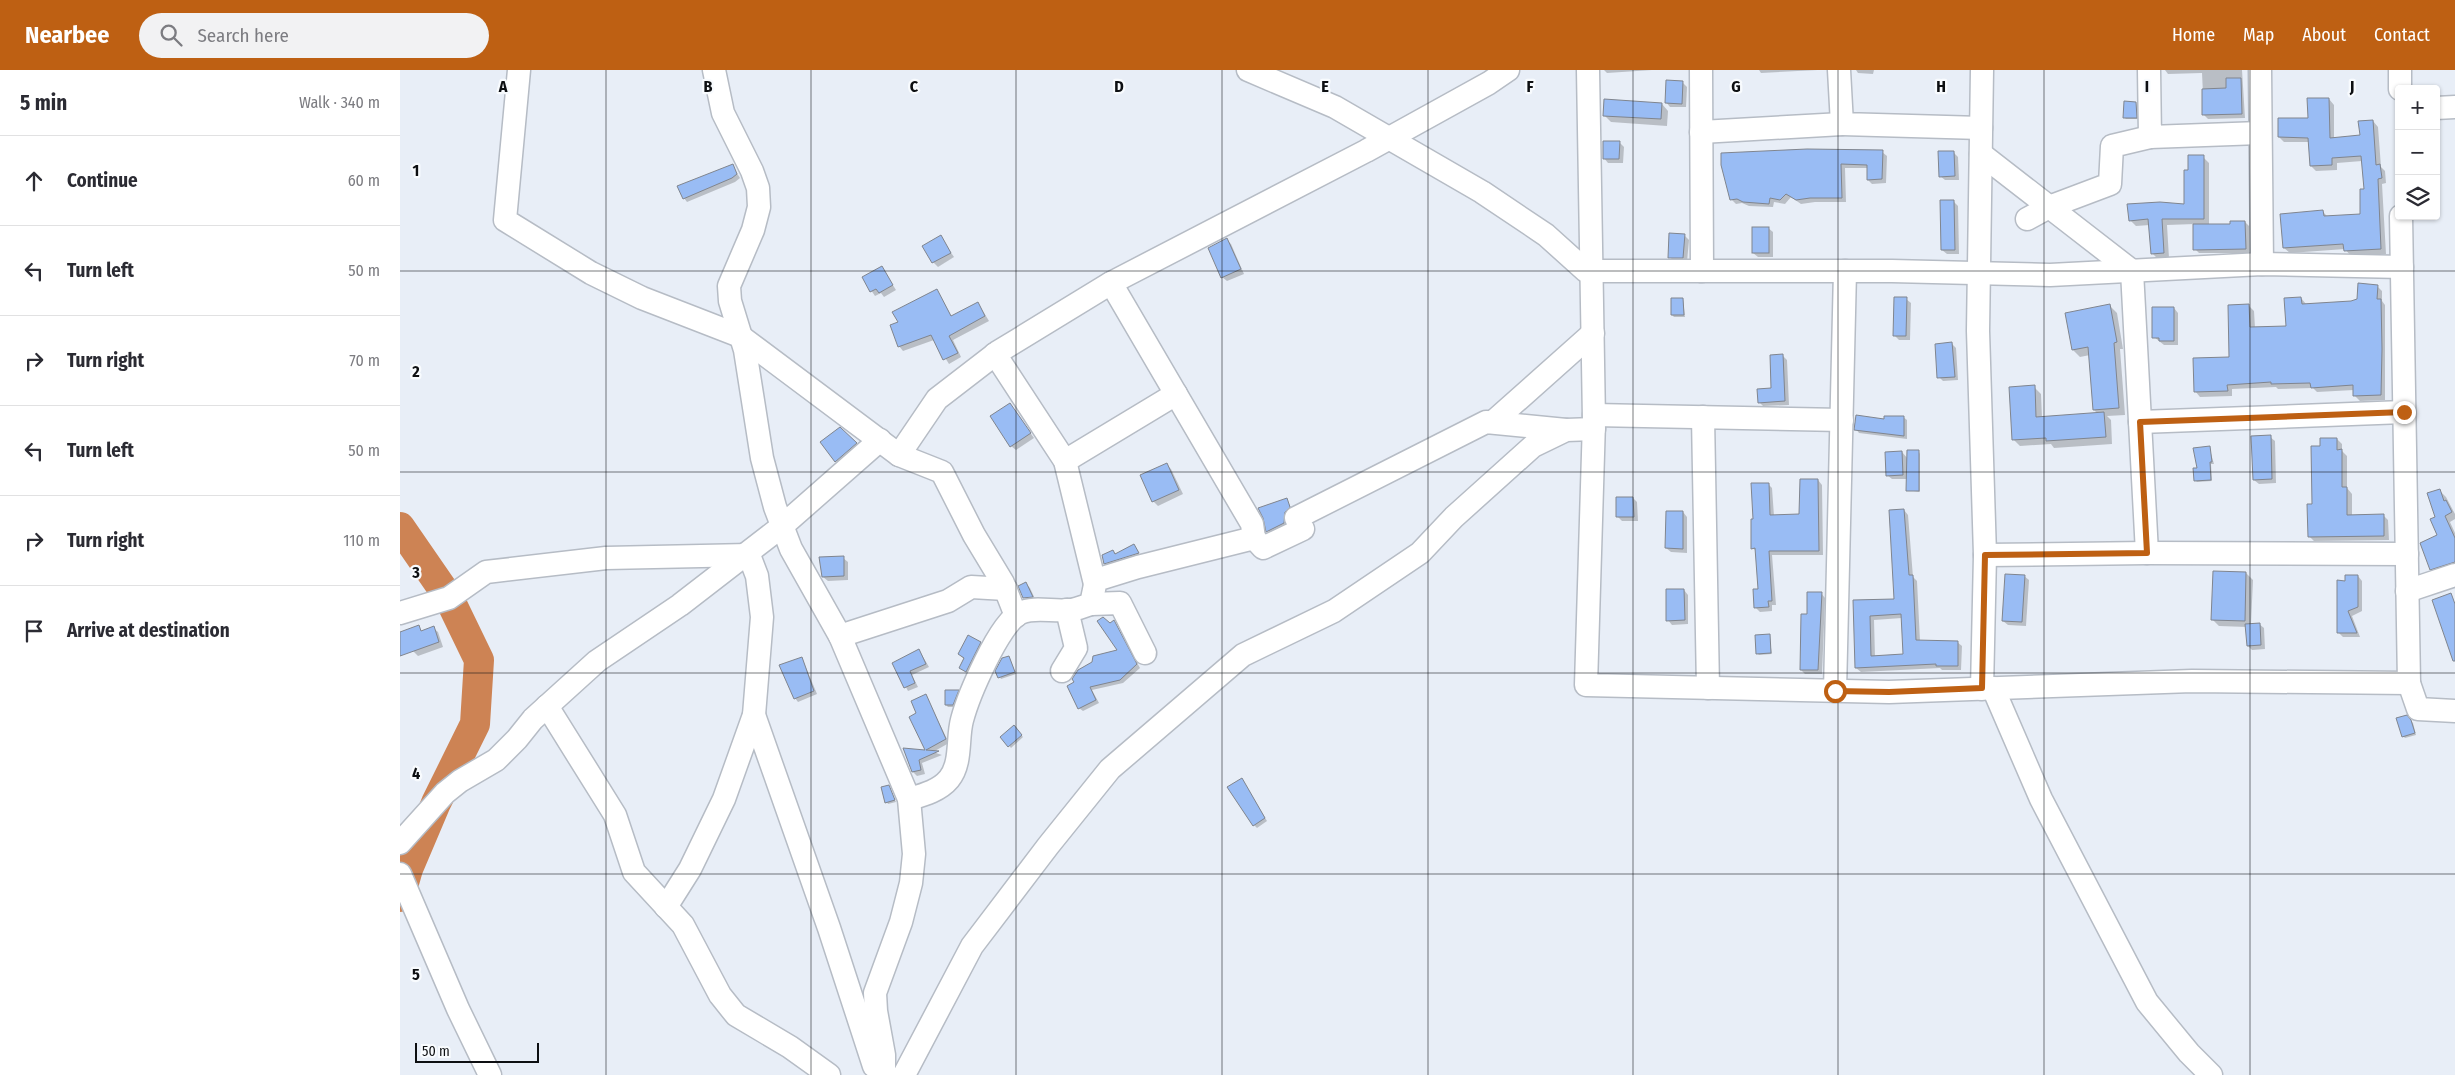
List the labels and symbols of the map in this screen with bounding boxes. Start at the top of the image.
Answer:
text: A [498,77,508,96]
text: B [704,77,713,96]
text: C [910,77,919,96]
text: D [1114,77,1124,96]
text: E [1321,77,1329,96]
text: F [1526,77,1534,96]
text: G [1731,77,1741,96]
text: H [1936,77,1946,96]
text: I [2145,77,2149,96]
text: J [2349,77,2354,96]
text: 1 [413,161,419,180]
text: 2 [411,362,420,381]
route end [2393,401,2416,424]
text: 3 [411,563,420,582]
route start [1824,680,1847,703]
text: 4 [412,764,420,783]
text: 5 [412,965,420,984]
scale bar [415,1040,539,1063]

